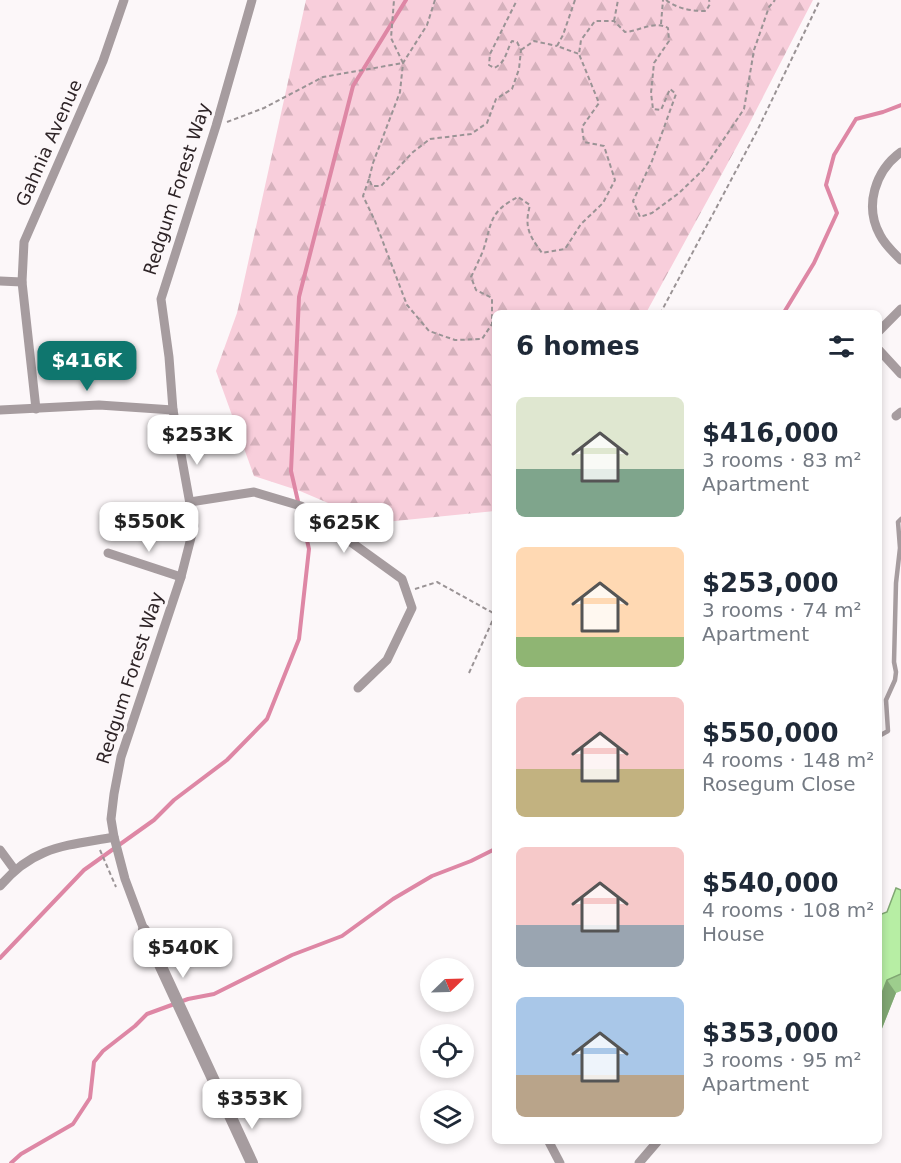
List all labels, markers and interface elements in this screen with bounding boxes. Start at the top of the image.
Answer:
street label: Gahnia Avenue [11,76,86,209]
street label: Redgum Forest Way [139,100,214,277]
icon: filters [825,330,858,363]
text: 6 homes [516,331,640,361]
pin: $416K [45,341,129,392]
text: $416K [51,348,123,372]
pin: $253K [155,415,239,466]
text: $416,000 [702,418,839,448]
icon: home [564,421,636,493]
text: $253K [161,422,233,446]
text: 3 rooms · 83 m² [702,448,862,472]
text: Apartment [702,472,809,496]
pin: $550K [107,502,191,553]
pin: $625K [302,503,386,554]
text: $550K [113,509,185,533]
text: $625K [308,510,380,534]
text: $253,000 [702,568,839,598]
icon: home [564,571,636,643]
street label: Redgum Forest Way [92,589,167,766]
text: 3 rooms · 74 m² [702,598,862,622]
text: Apartment [702,622,809,646]
text: $550,000 [702,718,839,748]
icon: home [564,721,636,793]
text: 4 rooms · 148 m² [702,748,874,772]
text: Rosegum Close [702,772,856,796]
text: $540,000 [702,868,839,898]
icon: home [564,871,636,943]
text: 4 rooms · 108 m² [702,898,874,922]
text: House [702,922,765,946]
pin: $540K [141,928,225,979]
text: $540K [147,935,219,959]
north arrow [420,958,474,1012]
map controls [420,958,474,1144]
text: $353,000 [702,1018,839,1048]
icon: home [564,1021,636,1093]
button: locate [420,1024,474,1078]
text: 3 rooms · 95 m² [702,1048,862,1072]
text: Apartment [702,1072,809,1096]
pin: $353K [210,1079,294,1130]
text: $353K [216,1086,288,1110]
button: layers [420,1090,474,1144]

